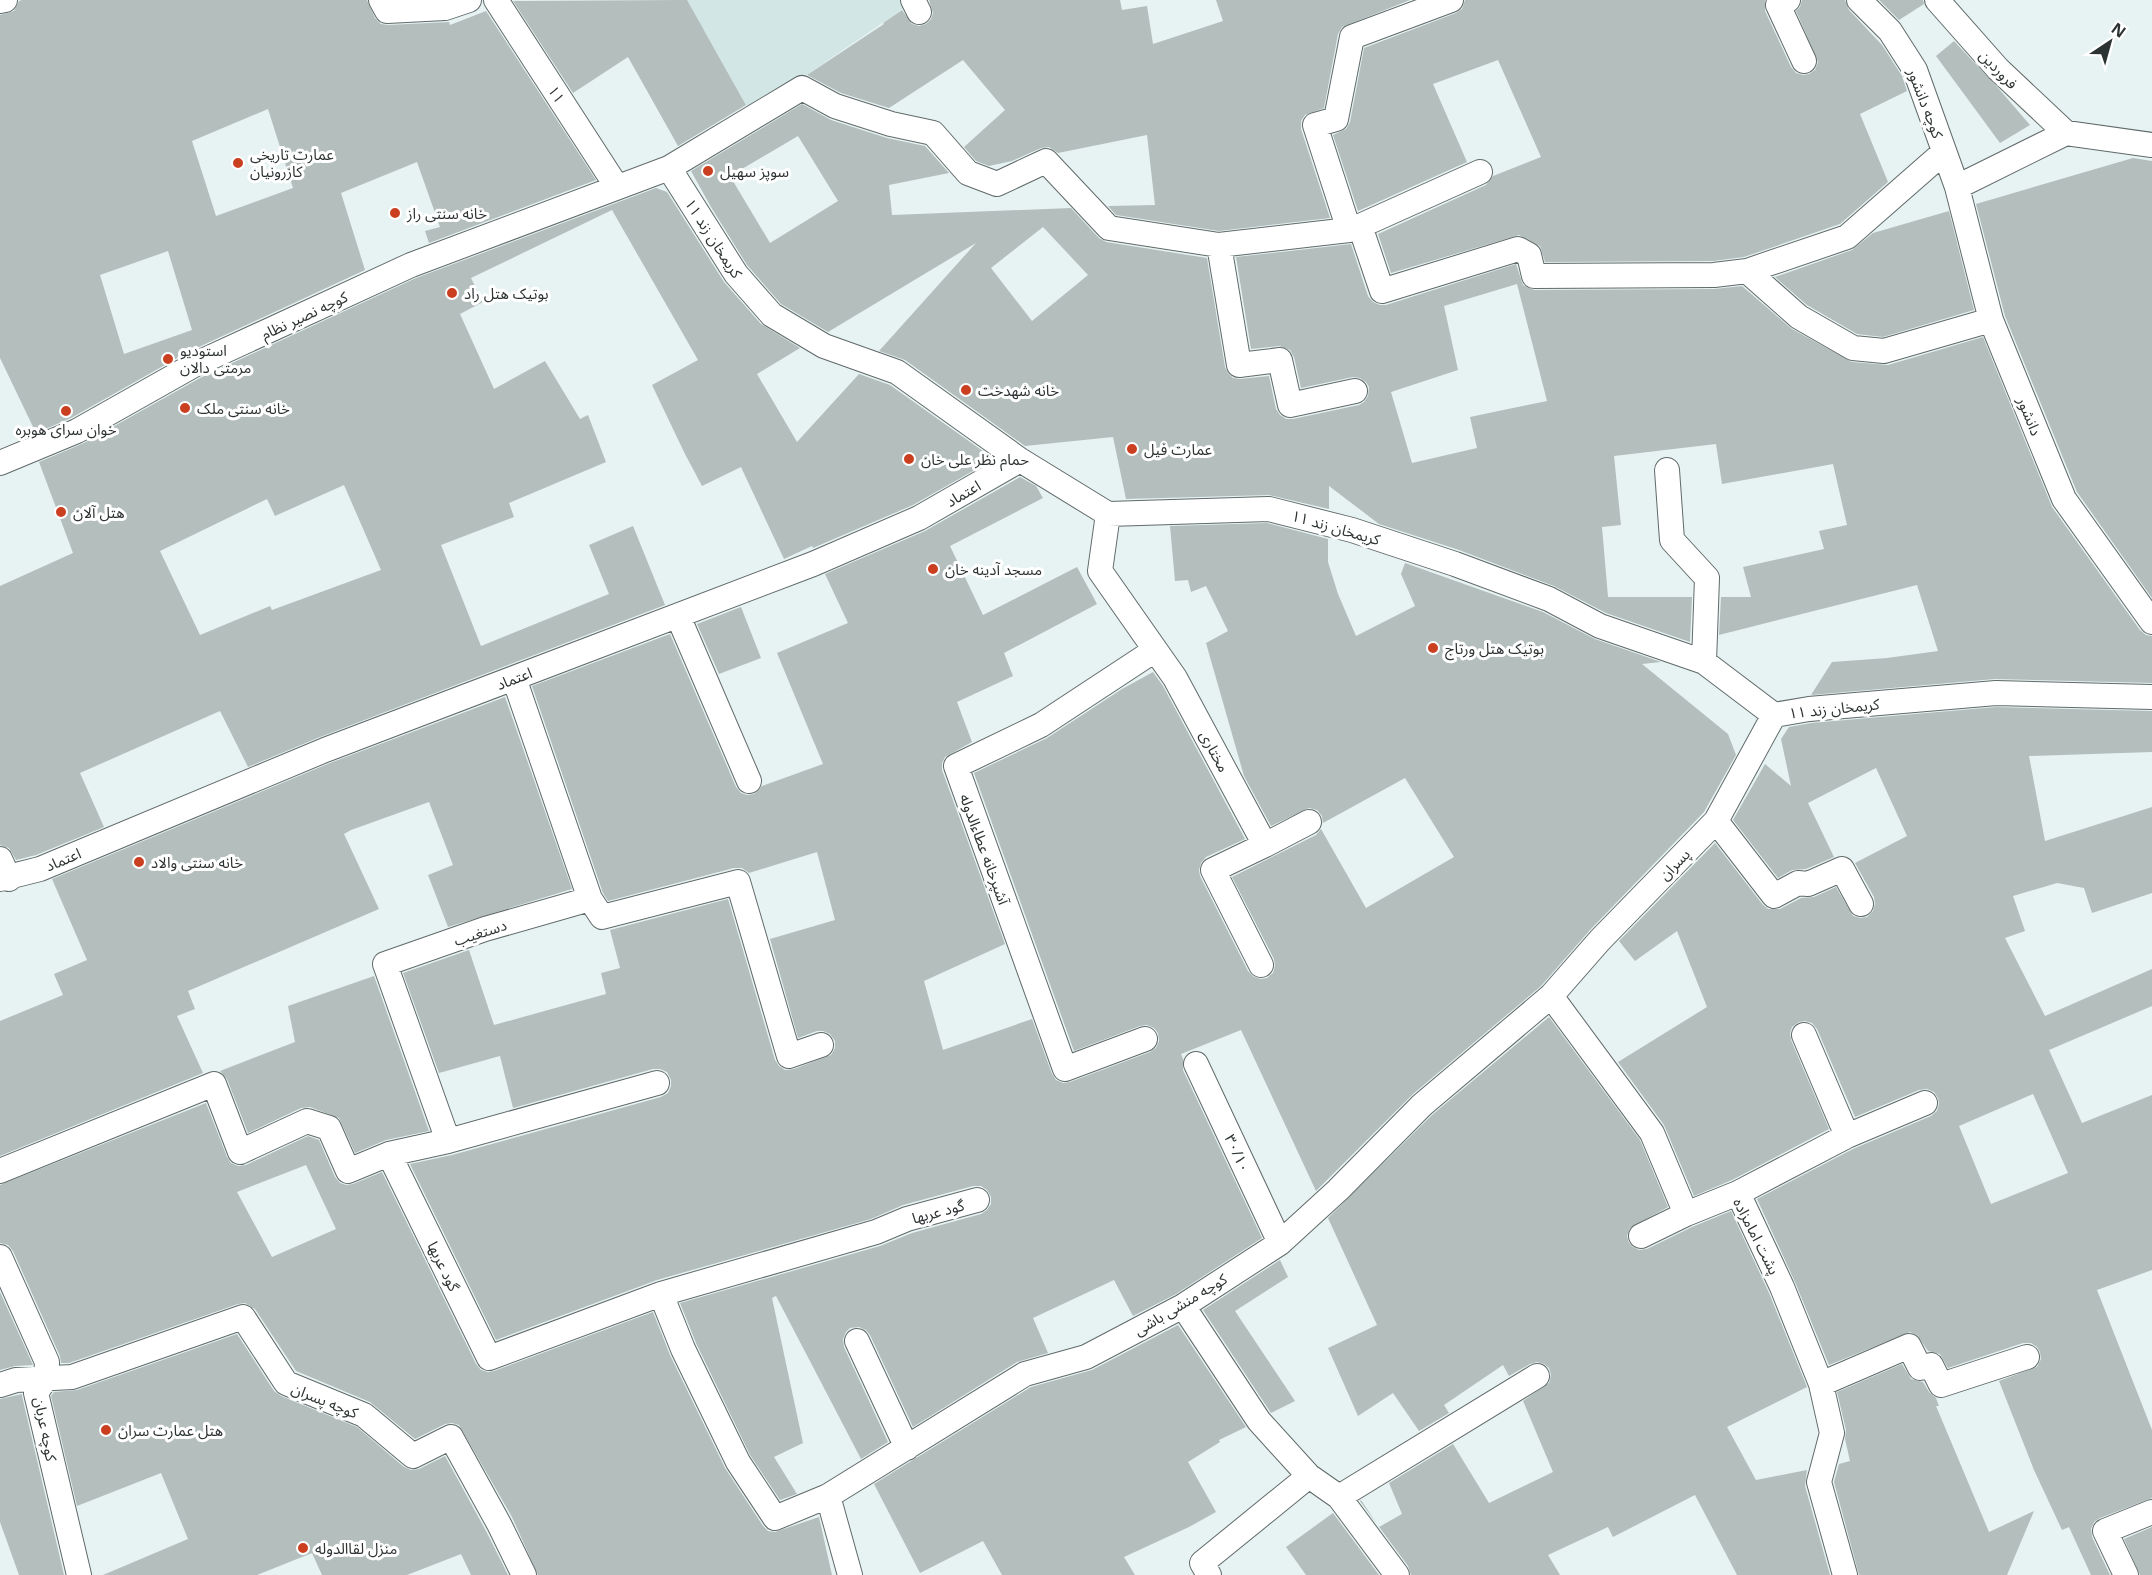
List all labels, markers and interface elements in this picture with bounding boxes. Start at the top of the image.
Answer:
north arrow [2080,12,2140,72]
text: N [2107,17,2131,43]
street label: فروردین [1975,45,2023,93]
street label: کوچه دانشور [1902,64,1949,142]
street label: ۱۱ [544,81,570,107]
place label: عمارت تاریخی کازرونیان [250,144,334,181]
marker: عمارت تاریخی کازرونیان [231,156,245,170]
place label: سوپز سهیل [720,161,789,182]
marker: سوپز سهیل [701,164,715,178]
street label: کریمخان زند ۱۱ [681,194,748,282]
place label: خانه سنتی راز [406,203,487,223]
marker: خانه سنتی راز [388,206,402,220]
place label: بوتیک هتل راد [464,283,549,303]
street label: کوچه نصیر نظام [257,286,352,346]
marker: بوتیک هتل راد [445,286,459,300]
place label: استودیو مرمتی دالان [180,340,251,377]
marker: استودیو مرمتی دالان [161,352,175,366]
place label: خانه شهدخت [978,380,1059,400]
marker: خانه شهدخت [959,383,973,397]
street label: دانشور [2013,393,2047,438]
place label: خانه سنتی ملک [197,398,290,418]
marker: خانه سنتی ملک [178,401,192,415]
marker: خوان سرای هوبره [59,404,73,418]
place label: خوان سرای هوبره [16,419,117,439]
place label: عمارت فیل [1144,439,1213,459]
marker: عمارت فیل [1125,442,1139,456]
place label: حمام نظر علی خان [921,449,1029,471]
marker: حمام نظر علی خان [902,452,916,466]
street label: اعتماد [942,475,984,511]
place label: هتل آلان [73,502,125,522]
marker: هتل آلان [54,505,68,519]
street label: کریمخان زند ۱۱ [1289,505,1383,549]
place label: مسجد آدینه خان [945,559,1042,579]
marker: مسجد آدینه خان [926,562,940,576]
place label: بوتیک هتل ورتاج [1445,638,1544,661]
marker: بوتیک هتل ورتاج [1426,641,1440,655]
street label: اعتماد [493,662,535,694]
street label: کریمخان زند ۱۱ [1788,693,1881,723]
street label: مختاری [1196,727,1234,775]
street label: آشپرخانه عطاءالدوله [955,791,1015,908]
street label: اعتماد [42,843,84,875]
street label: پسران [1654,844,1695,885]
place label: خانه سنتی والاد [151,852,243,872]
marker: خانه سنتی والاد [132,855,146,869]
street label: دستغیب [451,914,509,950]
street label: ۳۰/۱۰ [1221,1131,1255,1175]
street label: گود عربها [910,1194,967,1228]
street label: پشت امامزاده [1728,1194,1785,1278]
street label: گود عربها [423,1238,465,1295]
street label: کوچه منشی باشی [1130,1268,1231,1341]
street label: کوچه پسران [288,1378,362,1424]
street label: کوچه عربان [29,1395,62,1464]
place label: هتل عمارت سران [118,1420,223,1440]
marker: هتل عمارت سران [99,1423,113,1437]
place label: منزل لقاالدوله [315,1538,397,1558]
marker: منزل لقاالدوله [296,1541,310,1555]

